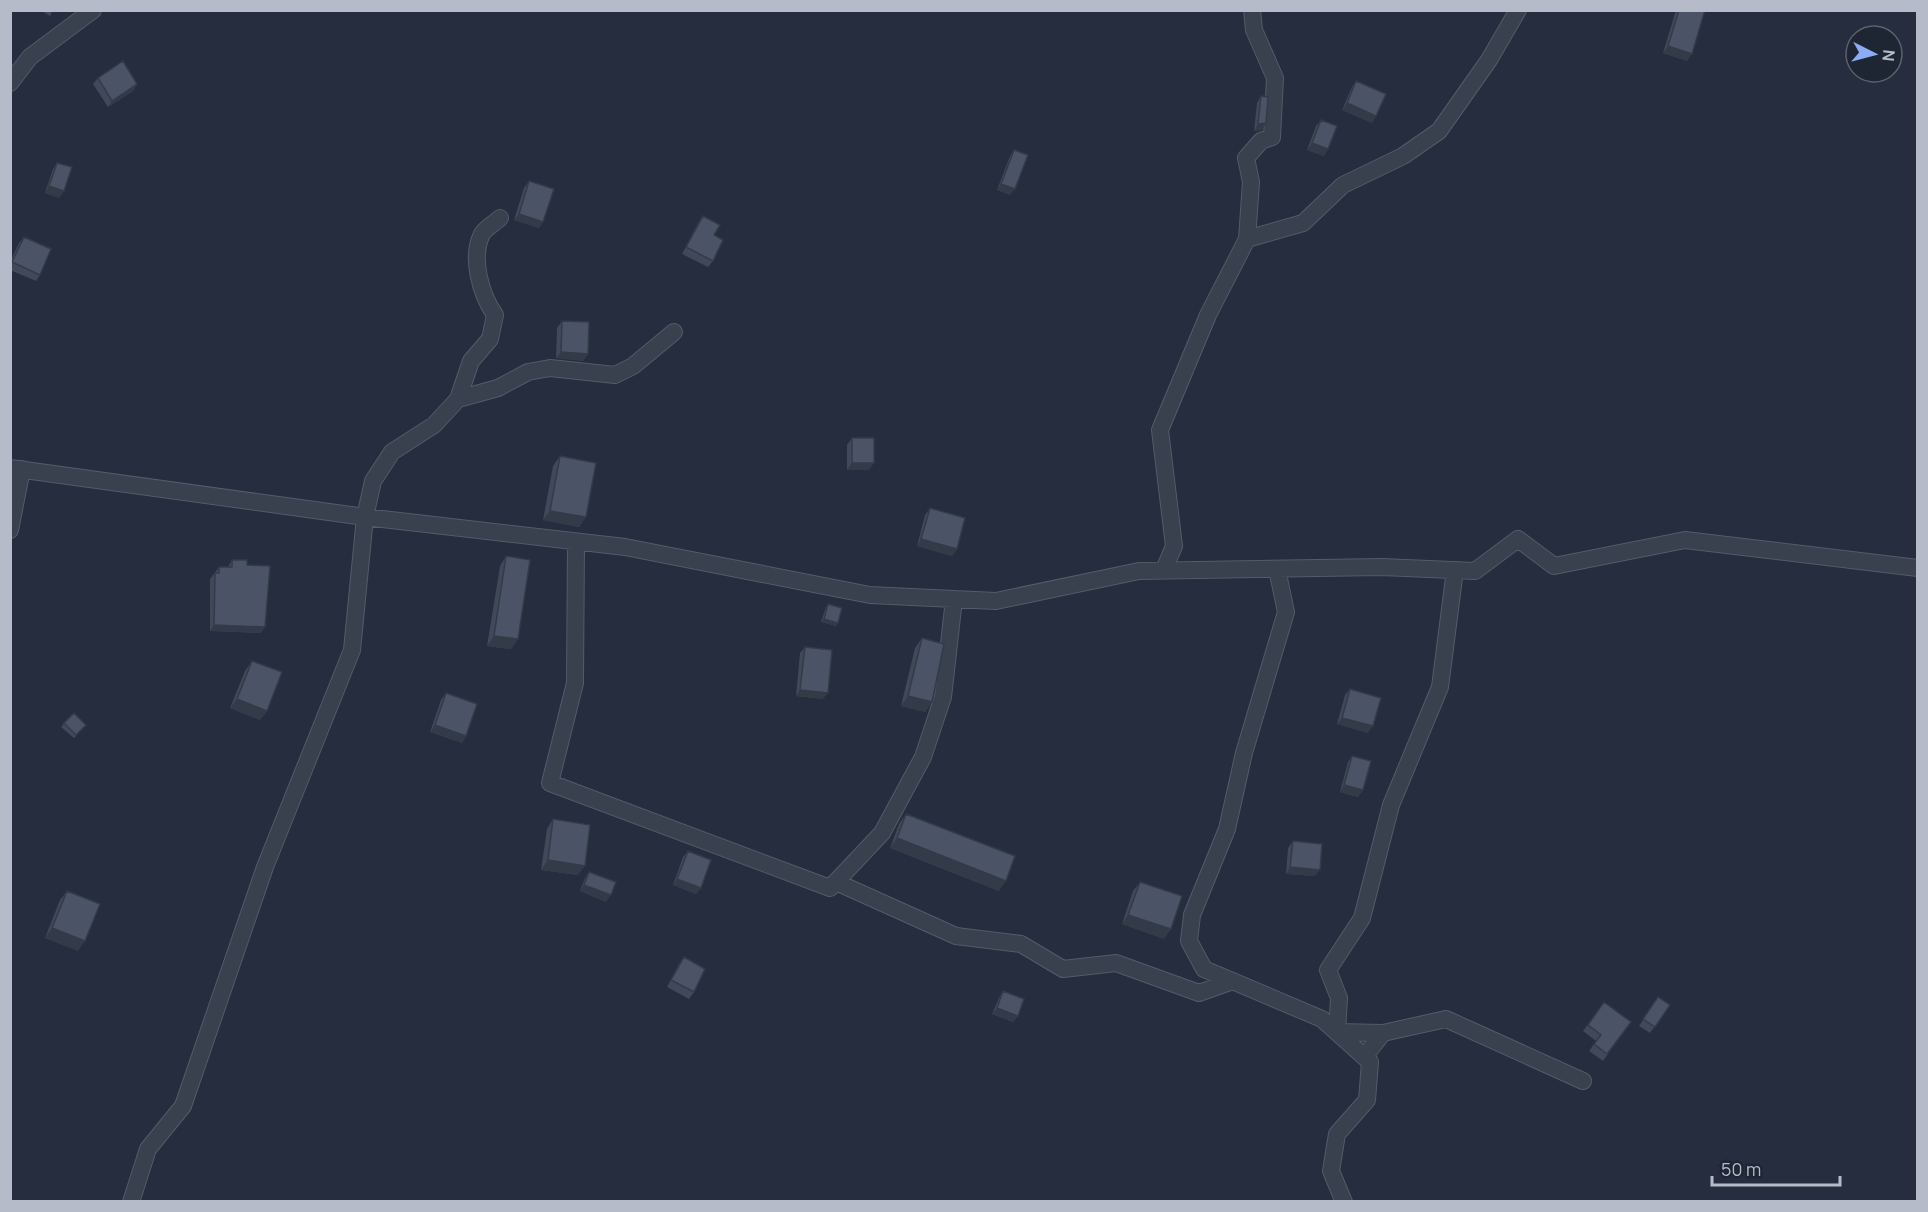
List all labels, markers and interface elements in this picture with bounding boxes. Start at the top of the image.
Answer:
north arrow [1844,24,1904,84]
text: N [1877,49,1900,62]
scale bar [1712,1149,1840,1187]
text: 50 m [1721,1157,1761,1181]

